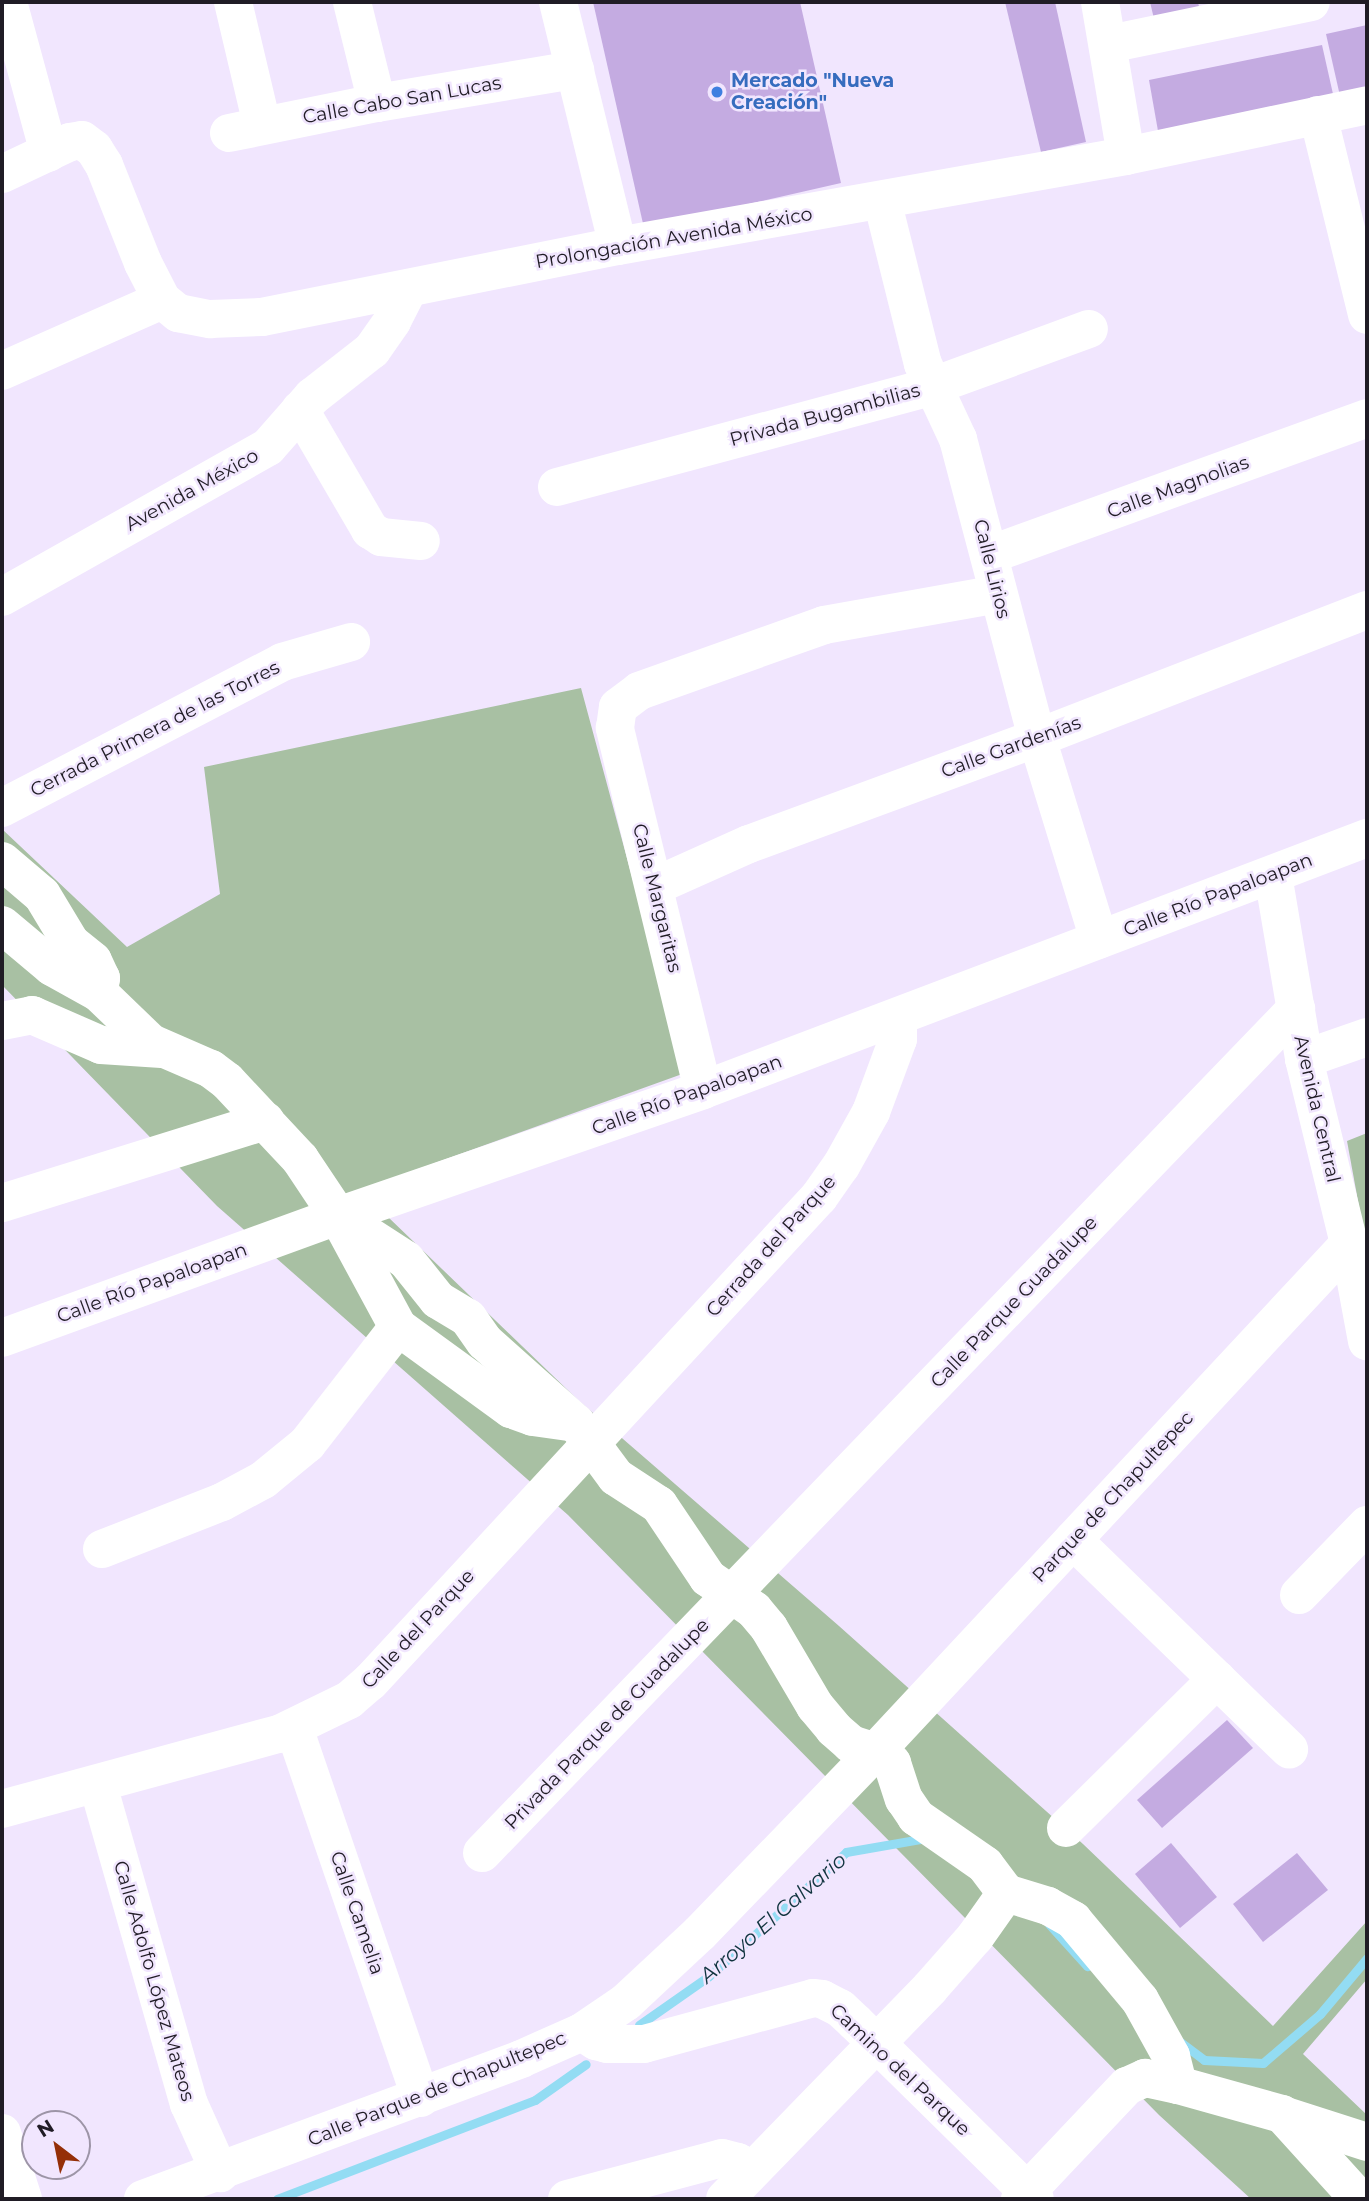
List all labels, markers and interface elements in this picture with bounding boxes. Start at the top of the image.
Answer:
place label: Mercado "Nueva Creación" [731,70,894,114]
street label: Calle Cabo San Lucas [301,71,503,129]
marker: Mercado "Nueva Creación" [709,84,725,100]
street label: Prolongación Avenida México [534,202,814,274]
street label: Privada Bugambilias [727,379,923,451]
street label: Avenida México [121,444,263,536]
street label: Calle Magnolias [1104,451,1252,523]
street label: Calle Lirios [969,517,1015,621]
street label: Cerrada Primera de las Torres [26,656,284,802]
street label: Calle Gardenías [938,711,1084,783]
street label: Calle Margaritas [628,821,686,975]
street label: Calle Río Papaloapan [1120,848,1316,942]
street label: Avenida Central [1289,1033,1345,1185]
street label: Calle Río Papaloapan [589,1050,785,1140]
street label: Cerrada del Parque [701,1171,841,1321]
street label: Calle Parque Guadalupe [926,1211,1102,1393]
street label: Calle Río Papaloapan [54,1238,250,1328]
street label: Parque de Chapultepec [1028,1407,1198,1587]
street label: Calle del Parque [357,1565,479,1693]
street label: Privada Parque de Guadalupe [500,1614,714,1834]
water label: Arroyo El Calvario [694,1847,852,1989]
street label: Calle Camelia [325,1848,389,1978]
street label: Calle Adolfo López Mateos [109,1858,199,2104]
street label: Camino del Parque [825,1999,975,2141]
street label: Calle Parque de Chapultepec [304,2027,570,2151]
north arrow [21,2110,91,2180]
text: N [33,2115,58,2142]

